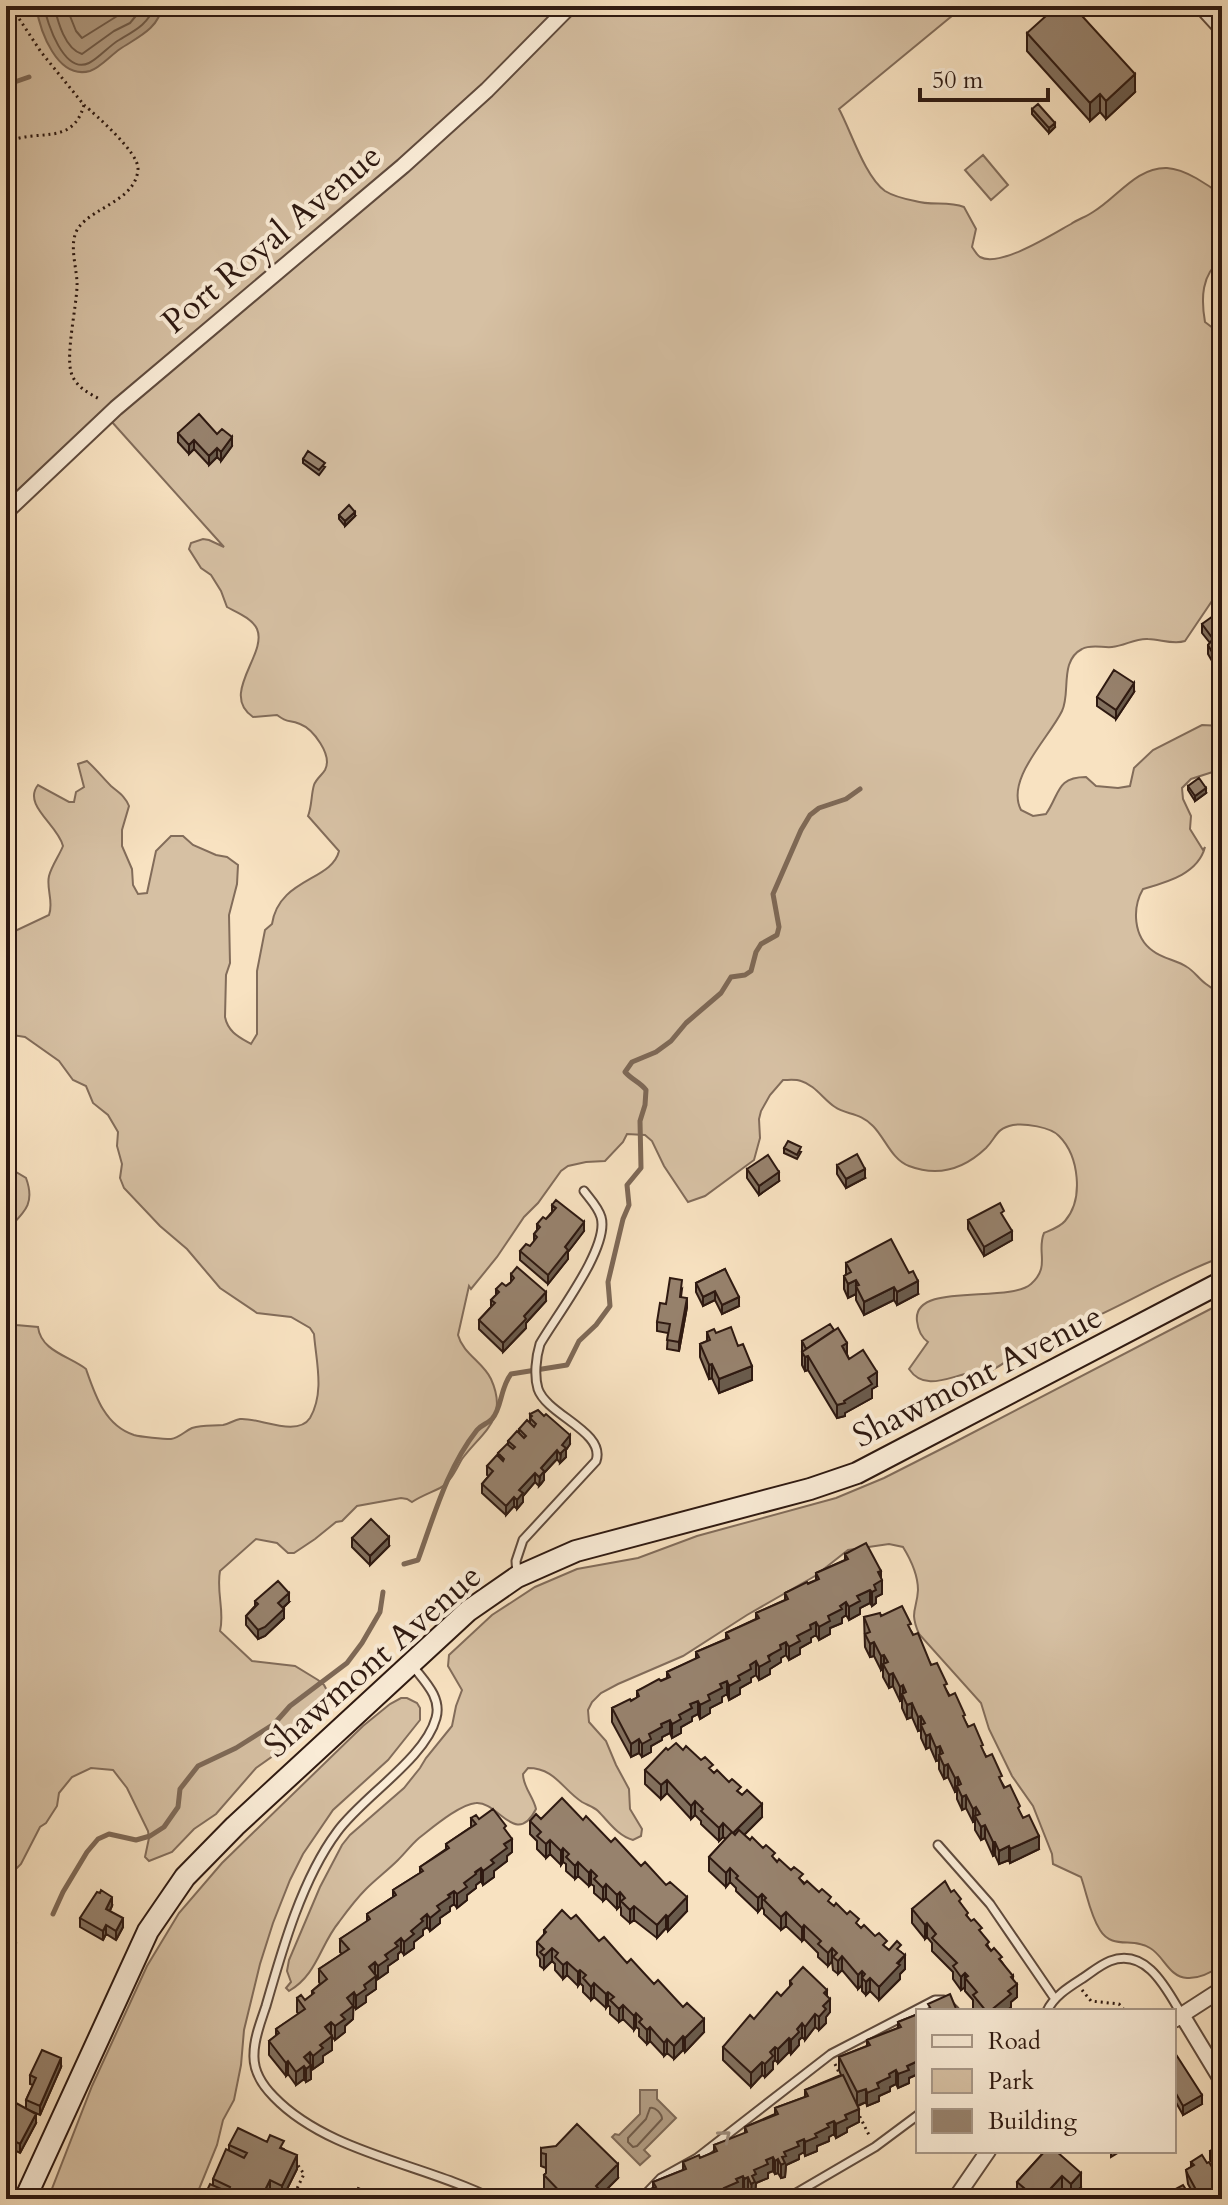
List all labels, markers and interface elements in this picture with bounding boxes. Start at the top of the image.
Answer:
scale bar [920,52,1048,102]
text: 50 m [932,64,984,97]
street label: Port Royal Avenue [152,133,391,344]
street label: Shawmont Avenue [845,1293,1110,1459]
street label: Shawmont Avenue [254,1553,491,1768]
legend [916,2009,1176,2153]
text: Road [988,2025,1041,2058]
text: Park [988,2065,1034,2098]
text: Building [988,2105,1078,2138]
one-way arrow [716,2131,730,2146]

